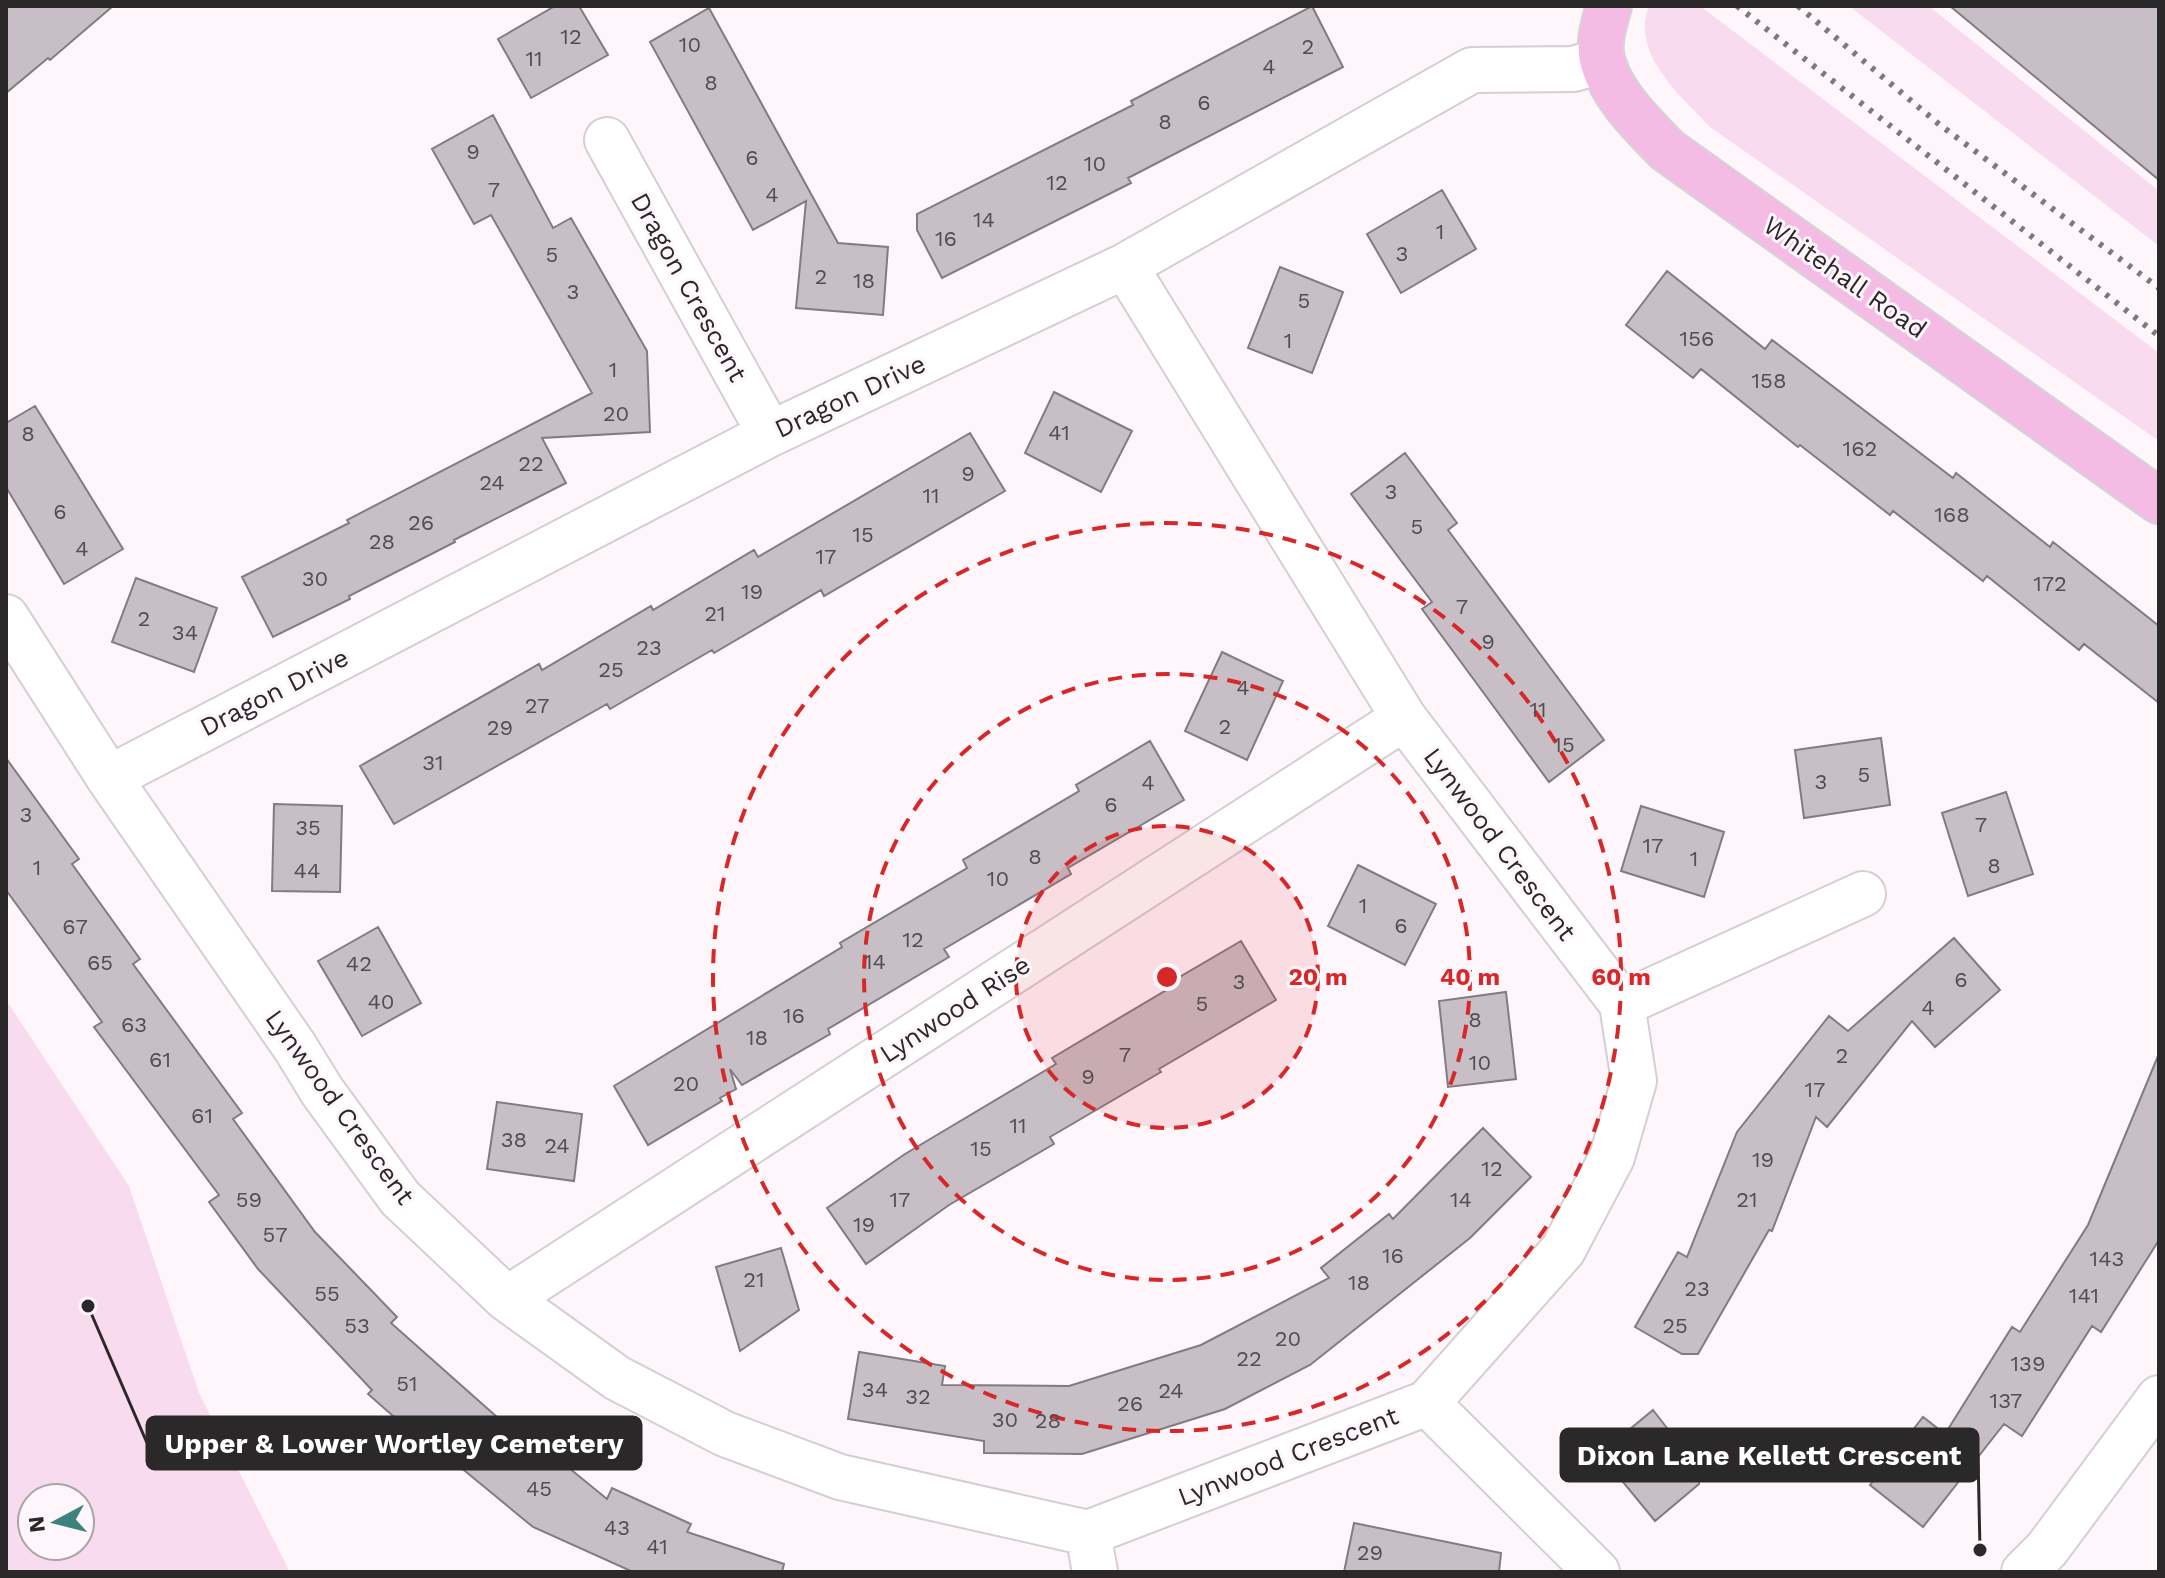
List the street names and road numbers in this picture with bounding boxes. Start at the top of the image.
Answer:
street label: Dragon Crescent [625,187,753,387]
street label: Whitehall Road [1758,210,1932,344]
street label: Dragon Drive [770,348,930,444]
street label: Dragon Drive [195,642,353,742]
street label: Lynwood Crescent [1418,742,1582,946]
street label: Lynwood Rise [874,949,1036,1069]
street label: Lynwood Crescent [259,1004,421,1210]
street label: Lynwood Crescent [1174,1400,1402,1512]

